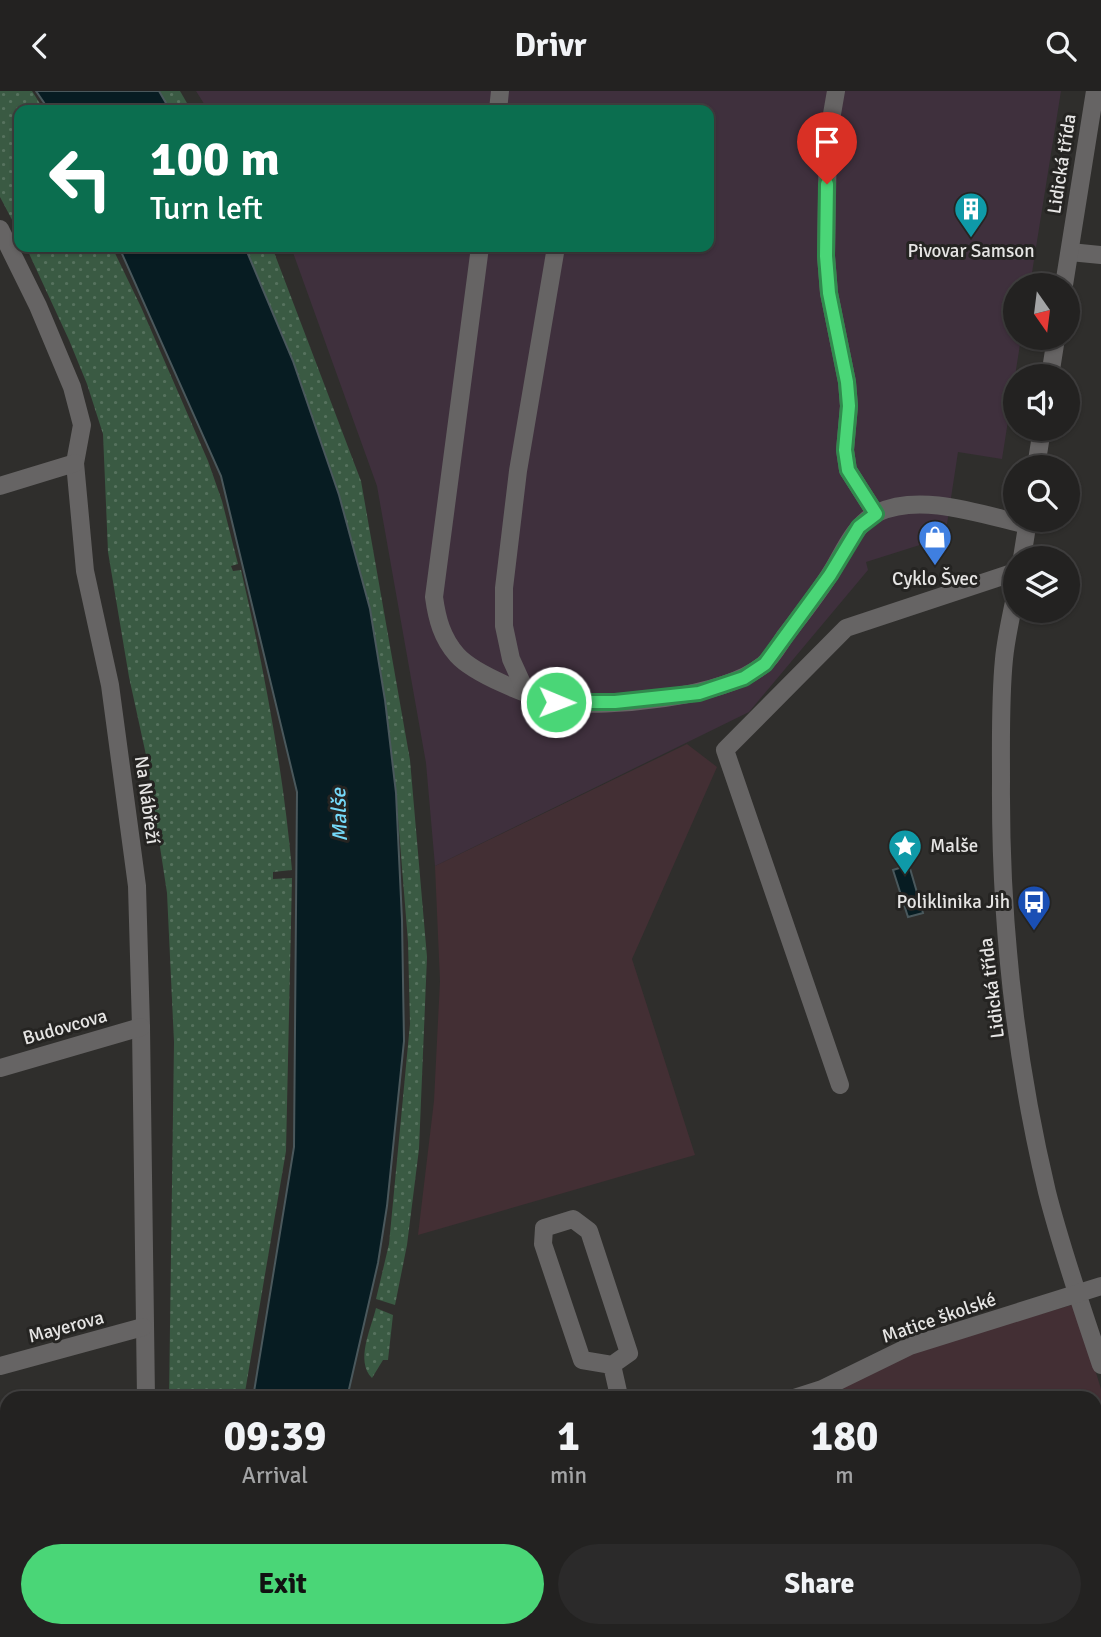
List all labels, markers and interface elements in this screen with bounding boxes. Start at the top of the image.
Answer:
text: Drivr [514,26,587,65]
icon: back [21,27,59,65]
icon: search [1042,27,1080,65]
pin [797,112,857,184]
street label: Lidická třída [1042,112,1082,216]
icon: arrive [808,123,846,161]
text: 100 m [150,129,280,189]
icon: left [35,133,126,224]
text: Turn left [150,189,263,228]
building icon: Pivovar Samson [952,190,990,239]
place label: Pivovar Samson [907,239,1035,263]
north arrow [1003,273,1080,350]
map controls [1003,273,1080,623]
button: sound [1003,364,1080,441]
button: search [1003,455,1080,532]
shop icon: Cyklo Švec [916,518,954,567]
button: layers [1003,546,1080,623]
place label: Cyklo Švec [892,566,978,591]
position arrow [519,665,593,739]
street label: Na Nábřeží [129,754,165,847]
water label: Malše [325,786,353,842]
place icon: Malše [886,827,924,876]
place label: Malše [930,834,978,858]
bus stop icon: Poliklinika Jih [1015,883,1053,932]
place label: Poliklinika Jih [896,890,1010,914]
street label: Lidická třída [974,936,1010,1040]
street label: Budovcova [20,1003,110,1051]
street label: Matice školské [879,1287,999,1349]
street label: Mayerova [25,1305,107,1349]
text: 09:39 [223,1411,327,1462]
text: 1 [557,1411,580,1462]
text: 180 [810,1411,879,1462]
text: Arrival [242,1461,308,1490]
text: min [550,1461,587,1490]
text: m [835,1461,854,1490]
button: Exit [21,1544,544,1624]
button: Share [558,1544,1081,1624]

